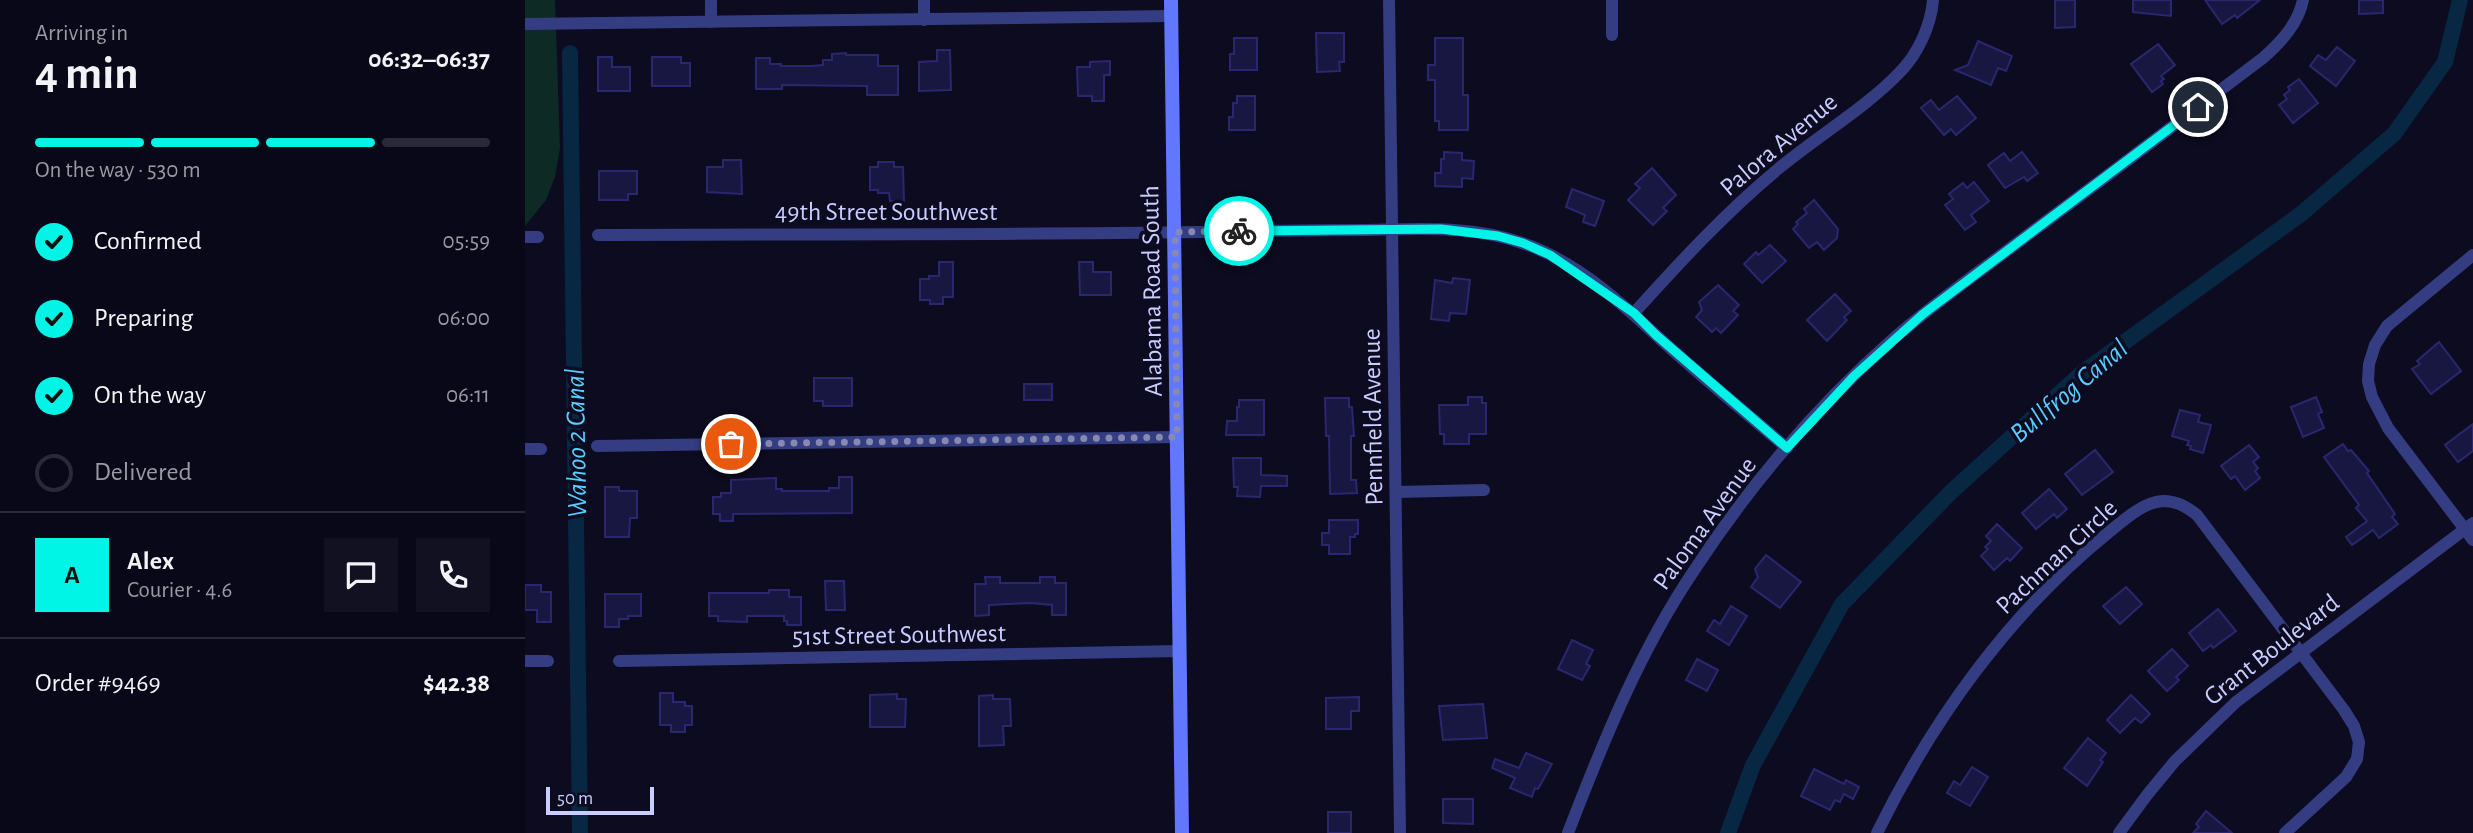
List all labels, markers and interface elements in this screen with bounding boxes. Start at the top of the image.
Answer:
text: Arriving in [35,22,128,45]
text: 06:32–06:37 [368,46,490,72]
text: 4 min [35,51,139,97]
pin [2168,77,2228,137]
icon: home [2179,88,2217,126]
street label: Palora Avenue [1715,89,1842,201]
text: On the way · 530 m [35,159,201,182]
street label: Alabama Road South [1137,185,1167,397]
courier [1204,196,1274,266]
street label: 49th Street Southwest [775,199,997,225]
icon: bike [1220,212,1258,250]
icon: check [35,223,73,261]
text: Confirmed [94,228,202,254]
text: 05:59 [443,230,490,253]
icon: check [35,300,73,338]
text: Preparing [94,305,193,331]
text: 06:00 [437,307,490,330]
street label: Pennfield Avenue [1358,328,1388,506]
water label: Bullfrog Canal [2005,334,2134,449]
water label: Wahoo 2 Canal [562,368,592,518]
icon: check [35,377,73,415]
text: On the way [94,382,206,408]
text: 06:11 [446,384,490,407]
pin [701,414,761,474]
icon: bag [712,425,750,463]
street label: Paloma Avenue [1648,453,1761,595]
text: Delivered [94,459,192,485]
street label: Pachman Circle [1991,494,2122,619]
button: chat [324,538,398,612]
button: phone [416,538,490,612]
text: Alex [127,548,174,574]
text: A [64,562,80,588]
text: Courier · 4.6 [127,579,232,602]
street label: Grant Boulevard [2199,589,2344,710]
street label: 51st Street Southwest [792,620,1006,650]
text: Order #9469 [35,670,161,696]
text: $42.38 [423,670,490,696]
scale bar [546,784,655,816]
text: 50 m [557,789,593,808]

